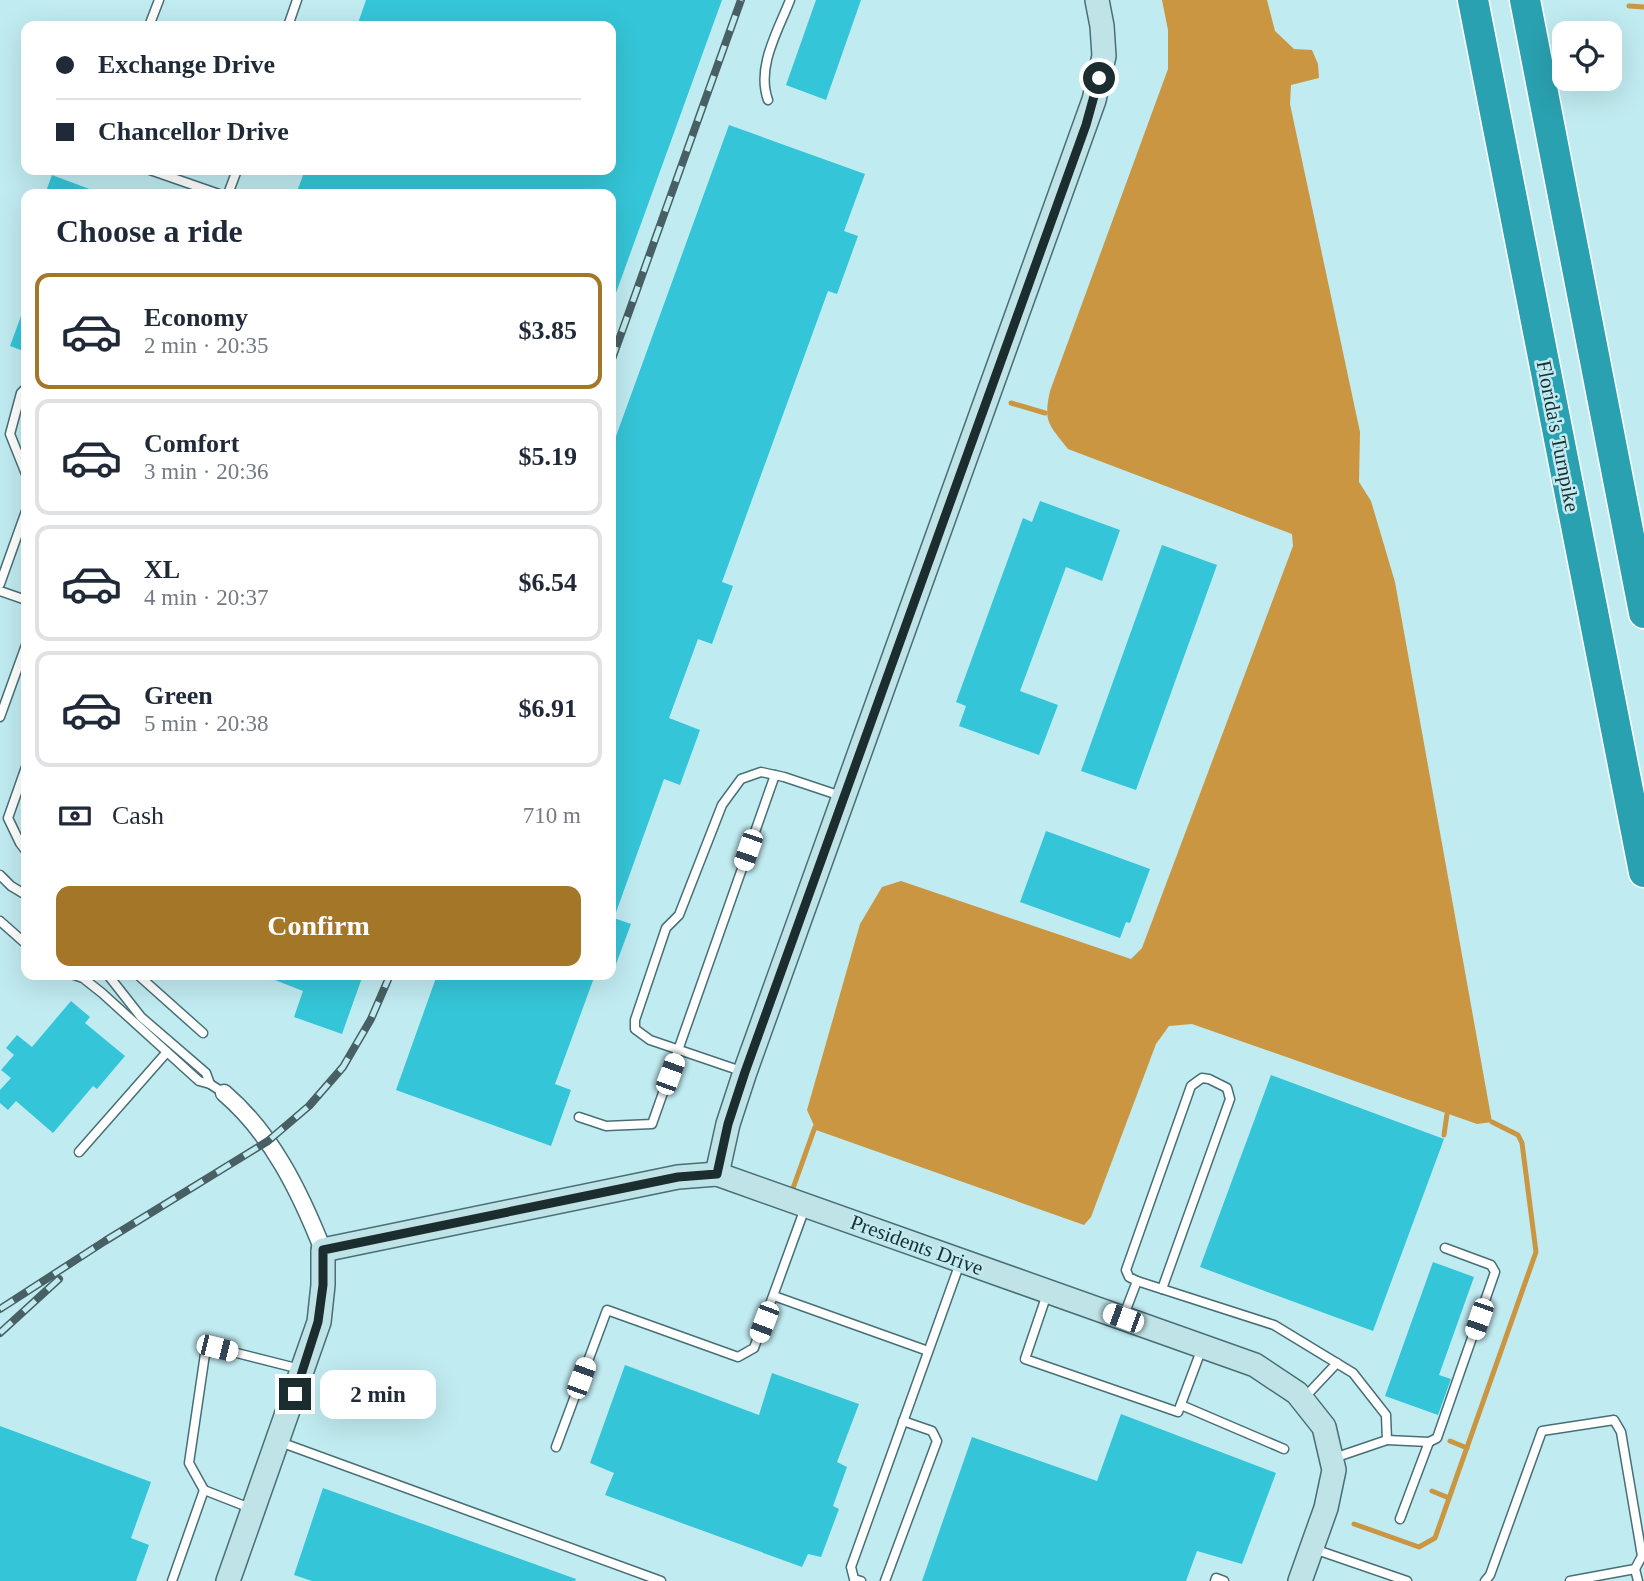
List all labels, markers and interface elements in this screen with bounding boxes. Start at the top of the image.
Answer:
map controls [1552,21,1622,91]
button: locate [1552,21,1622,91]
text: Exchange Drive [98,50,275,79]
route start [1083,62,1115,94]
text: Chancellor Drive [98,117,289,146]
text: Choose a ride [56,213,243,249]
icon: car [60,300,123,363]
text: Economy [144,303,248,332]
text: $3.85 [519,316,577,345]
text: 2 min · 20:35 [144,333,269,358]
street label: Florida's Turnpike [1532,358,1584,514]
icon: car [60,426,123,489]
text: Comfort [144,429,239,458]
text: $5.19 [519,442,577,471]
text: 3 min · 20:36 [144,459,269,484]
icon: car [60,552,123,615]
text: XL [144,555,180,584]
text: $6.54 [519,568,577,597]
text: 4 min · 20:37 [144,585,269,610]
icon: car [60,678,123,741]
text: Green [144,681,213,710]
text: $6.91 [519,694,577,723]
text: 5 min · 20:38 [144,711,269,736]
icon: cash [56,797,94,835]
text: Cash [112,801,164,830]
text: 710 m [523,803,581,828]
car [732,827,765,873]
button: Confirm [56,886,581,966]
car [653,1051,688,1097]
street label: Presidents Drive [847,1210,987,1280]
car [1463,1296,1496,1342]
car [747,1299,782,1345]
car [1100,1301,1147,1335]
car [195,1333,240,1363]
car [564,1355,599,1401]
callout: 2 min [320,1370,435,1418]
route end [279,1378,311,1410]
text: 2 min [350,1382,406,1407]

